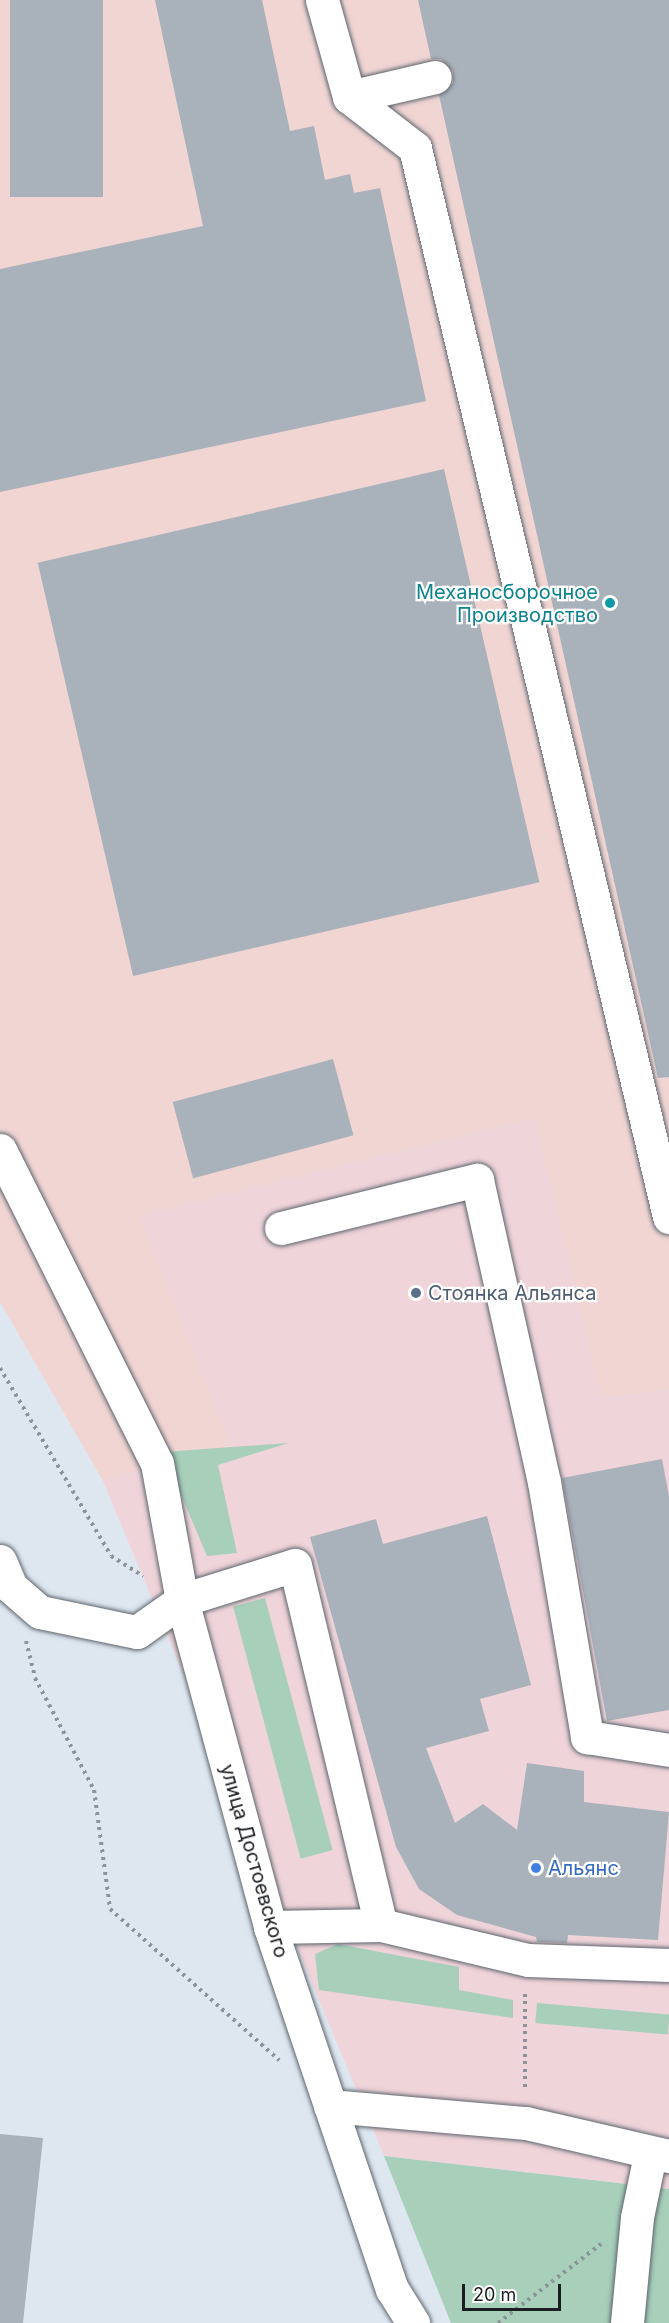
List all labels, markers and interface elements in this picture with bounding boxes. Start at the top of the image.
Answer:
place label: Механосборочное Производство [416,580,598,627]
marker: Механосборочное Производство [603,596,617,610]
place label: Стоянка Альянса [428,1281,596,1305]
marker: Стоянка Альянса [409,1286,423,1300]
street label: улица Достоевского [215,1761,293,1961]
place label: Альянс [548,1856,619,1880]
marker: Альянс [529,1861,543,1875]
scale bar [465,2272,564,2310]
text: 20 m [473,2284,516,2305]

